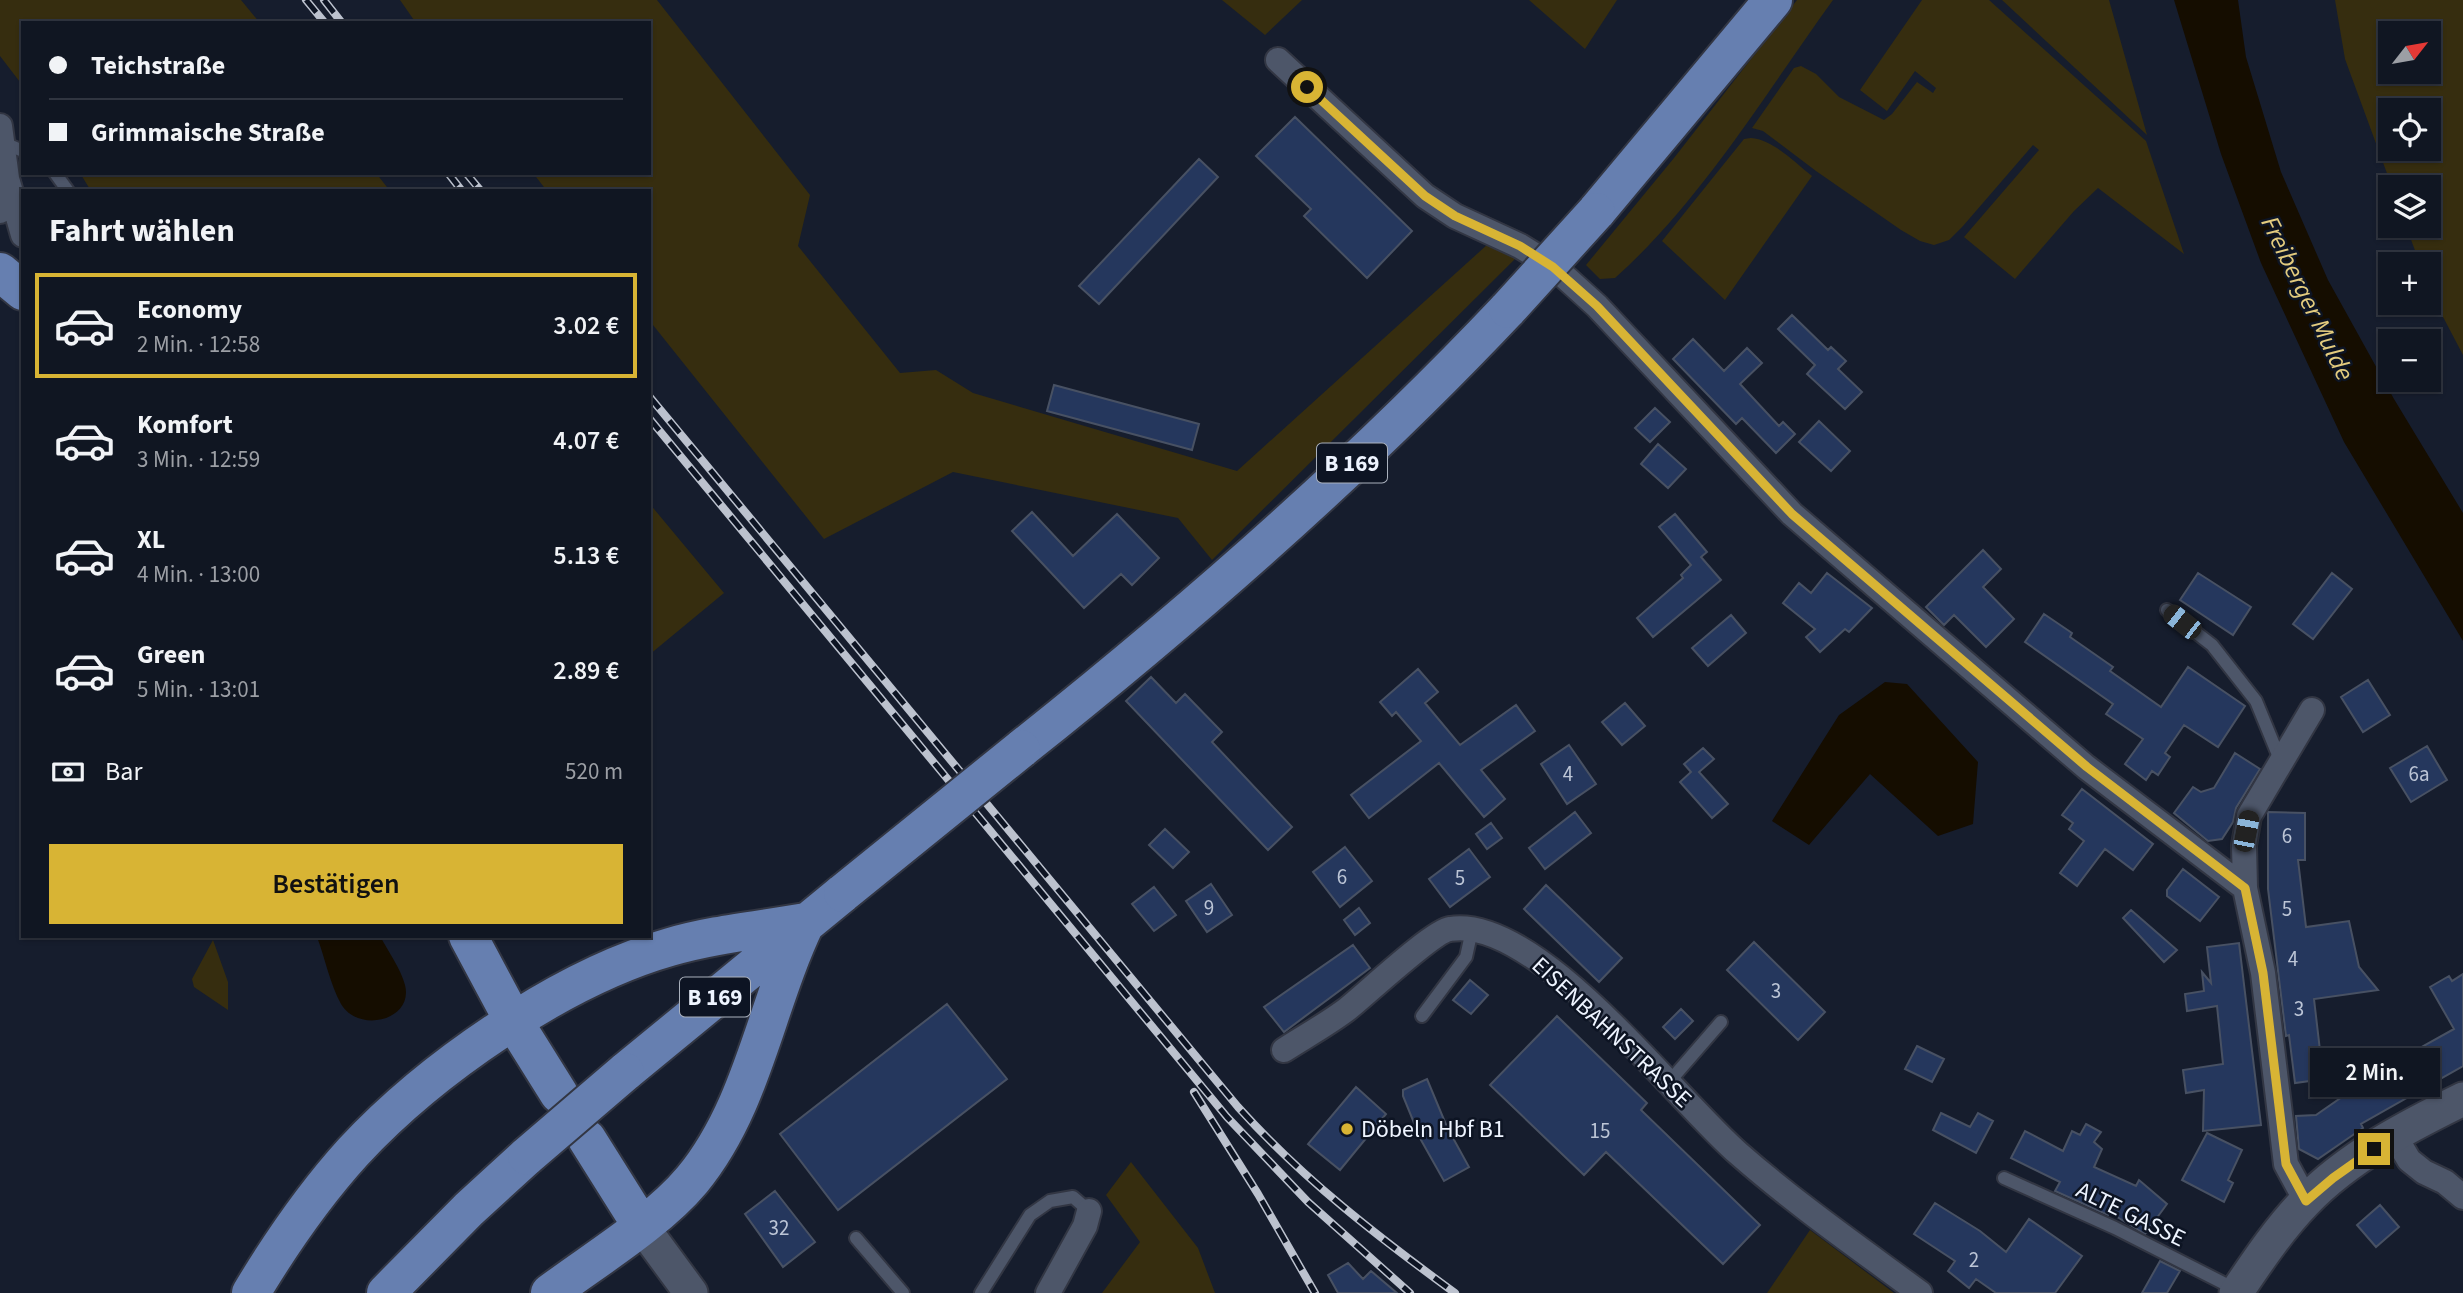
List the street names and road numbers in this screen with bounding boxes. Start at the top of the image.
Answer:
road number: B 169 [1317,444,1387,482]
street label: EISENBAHNSTRASSE [1524,949,1700,1116]
road number: B 169 [680,978,750,1016]
street label: ALTE GASSE [2070,1173,2191,1256]

